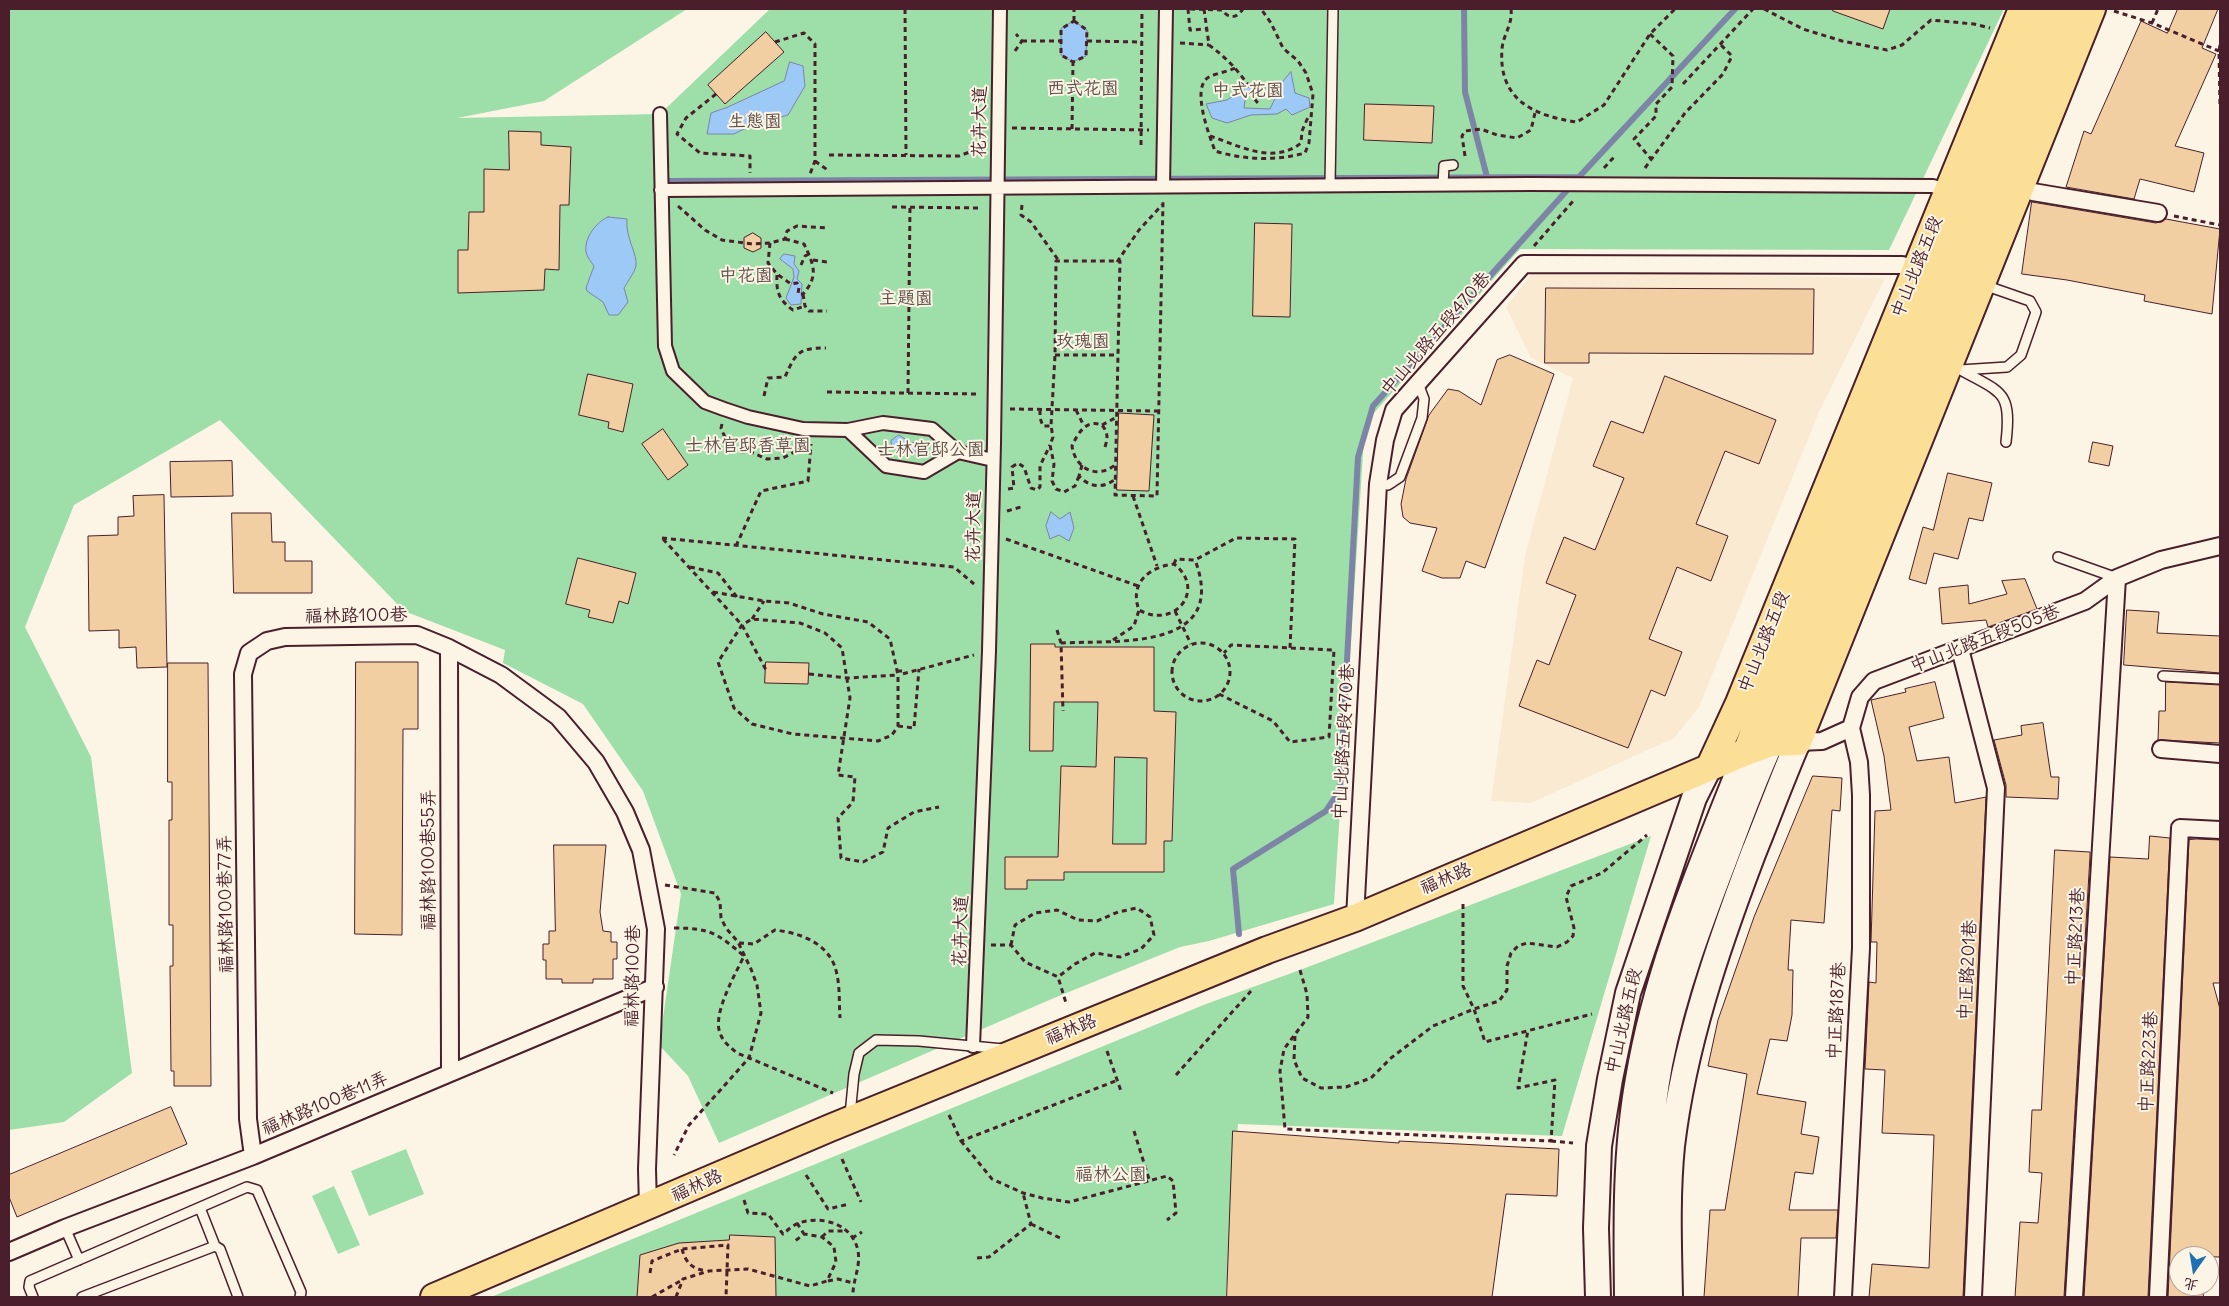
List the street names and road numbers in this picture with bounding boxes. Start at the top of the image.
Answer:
street label: 花卉大道 [969,86,991,158]
street label: 中山北路五段 [1887,213,1947,321]
street label: 中山北路五段470巷 [1376,268,1496,400]
street label: 花卉大道 [963,491,985,563]
street label: 中山北路五段 [1734,588,1794,696]
street label: 中山北路五段505巷 [1907,601,2063,677]
street label: 福林路100巷 [304,604,408,628]
street label: 中山北路五段470巷 [1329,663,1359,821]
street label: 福林路100巷55弄 [418,789,440,931]
street label: 福林路100巷77弄 [214,835,238,973]
street label: 福林路 [1417,859,1475,899]
street label: 中正路213巷 [2063,887,2089,987]
street label: 花卉大道 [949,895,973,967]
street label: 中正路201巷 [1955,919,1981,1021]
street label: 福林路100巷 [621,924,645,1028]
street label: 中正路187巷 [1824,961,1850,1061]
street label: 中山北路五段 [1601,966,1647,1076]
street label: 福林路 [1042,1010,1100,1050]
street label: 中正路223巷 [2136,1011,2162,1113]
street label: 福林路100巷11弄 [259,1068,391,1140]
street label: 福林路 [668,1165,726,1207]

